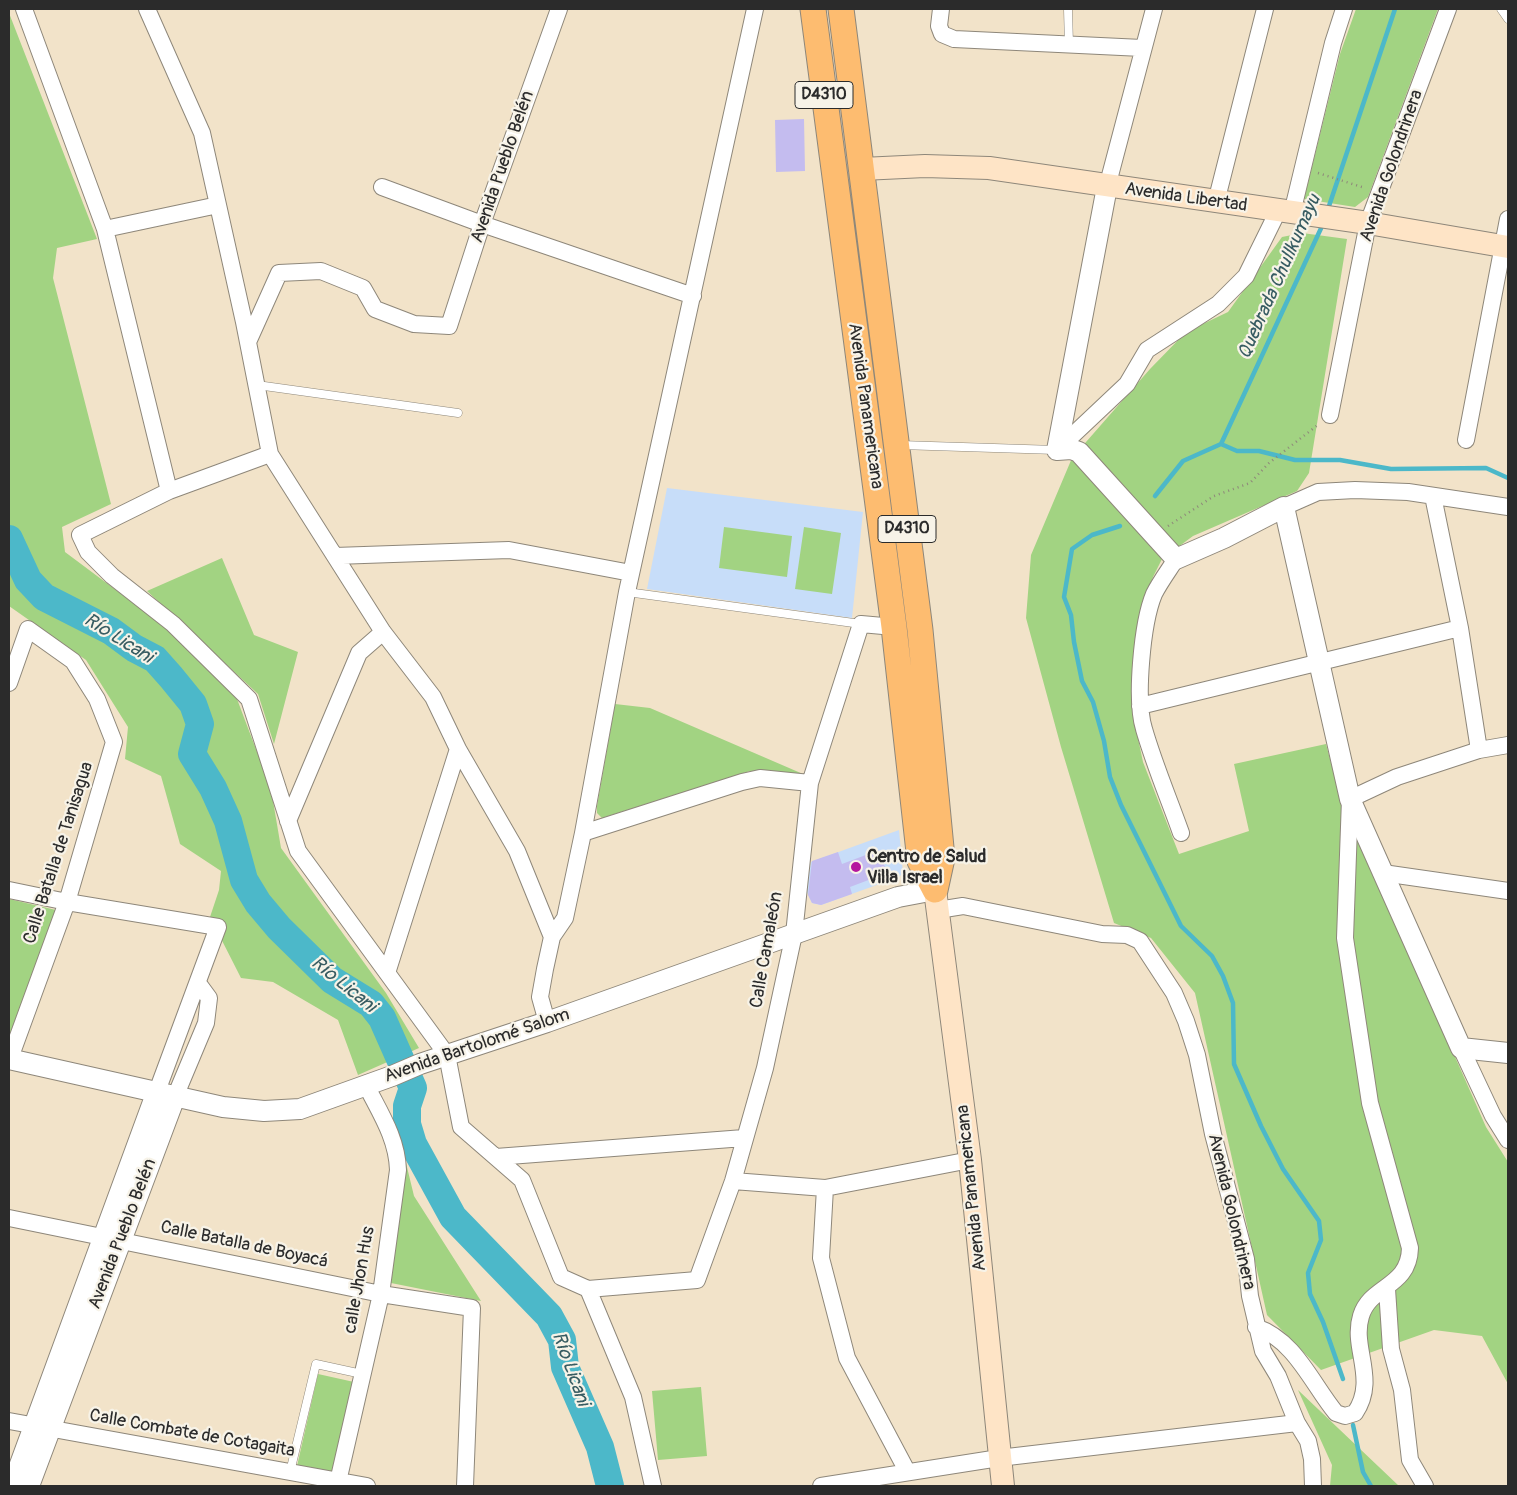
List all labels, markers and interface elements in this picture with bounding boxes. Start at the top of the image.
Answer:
road number: D4310 [795,82,853,108]
street label: Avenida Golondrinera [1356,87,1428,245]
street label: Avenida Pueblo Belén [467,88,539,246]
street label: Avenida Libertad [1123,179,1249,217]
water label: Quebrada Chullkumayu [1234,191,1326,363]
street label: Avenida Panamericana [843,322,887,490]
road number: D4310 [878,516,936,542]
water label: Río Licani [79,609,157,669]
street label: Calle Batalla de Tanisagua [19,759,99,947]
place label: Centro de Salud Villa Israel [867,846,986,889]
marker: Centro de Salud Villa Israel [849,860,863,874]
street label: Calle Camaleón [746,890,788,1010]
water label: Río Licani [306,952,380,1018]
street label: Avenida Bartolomé Salom [381,1004,573,1088]
street label: Avenida Panamericana [953,1104,991,1272]
street label: Avenida Golondrinera [1203,1132,1259,1292]
street label: Avenida Pueblo Belén [84,1156,162,1312]
street label: Calle Batalla de Boyacá [158,1217,330,1273]
street label: calle Jhon Hus [340,1225,380,1335]
water label: Río Licani [546,1329,594,1409]
street label: Calle Combate de Cotagaita [88,1405,296,1463]

